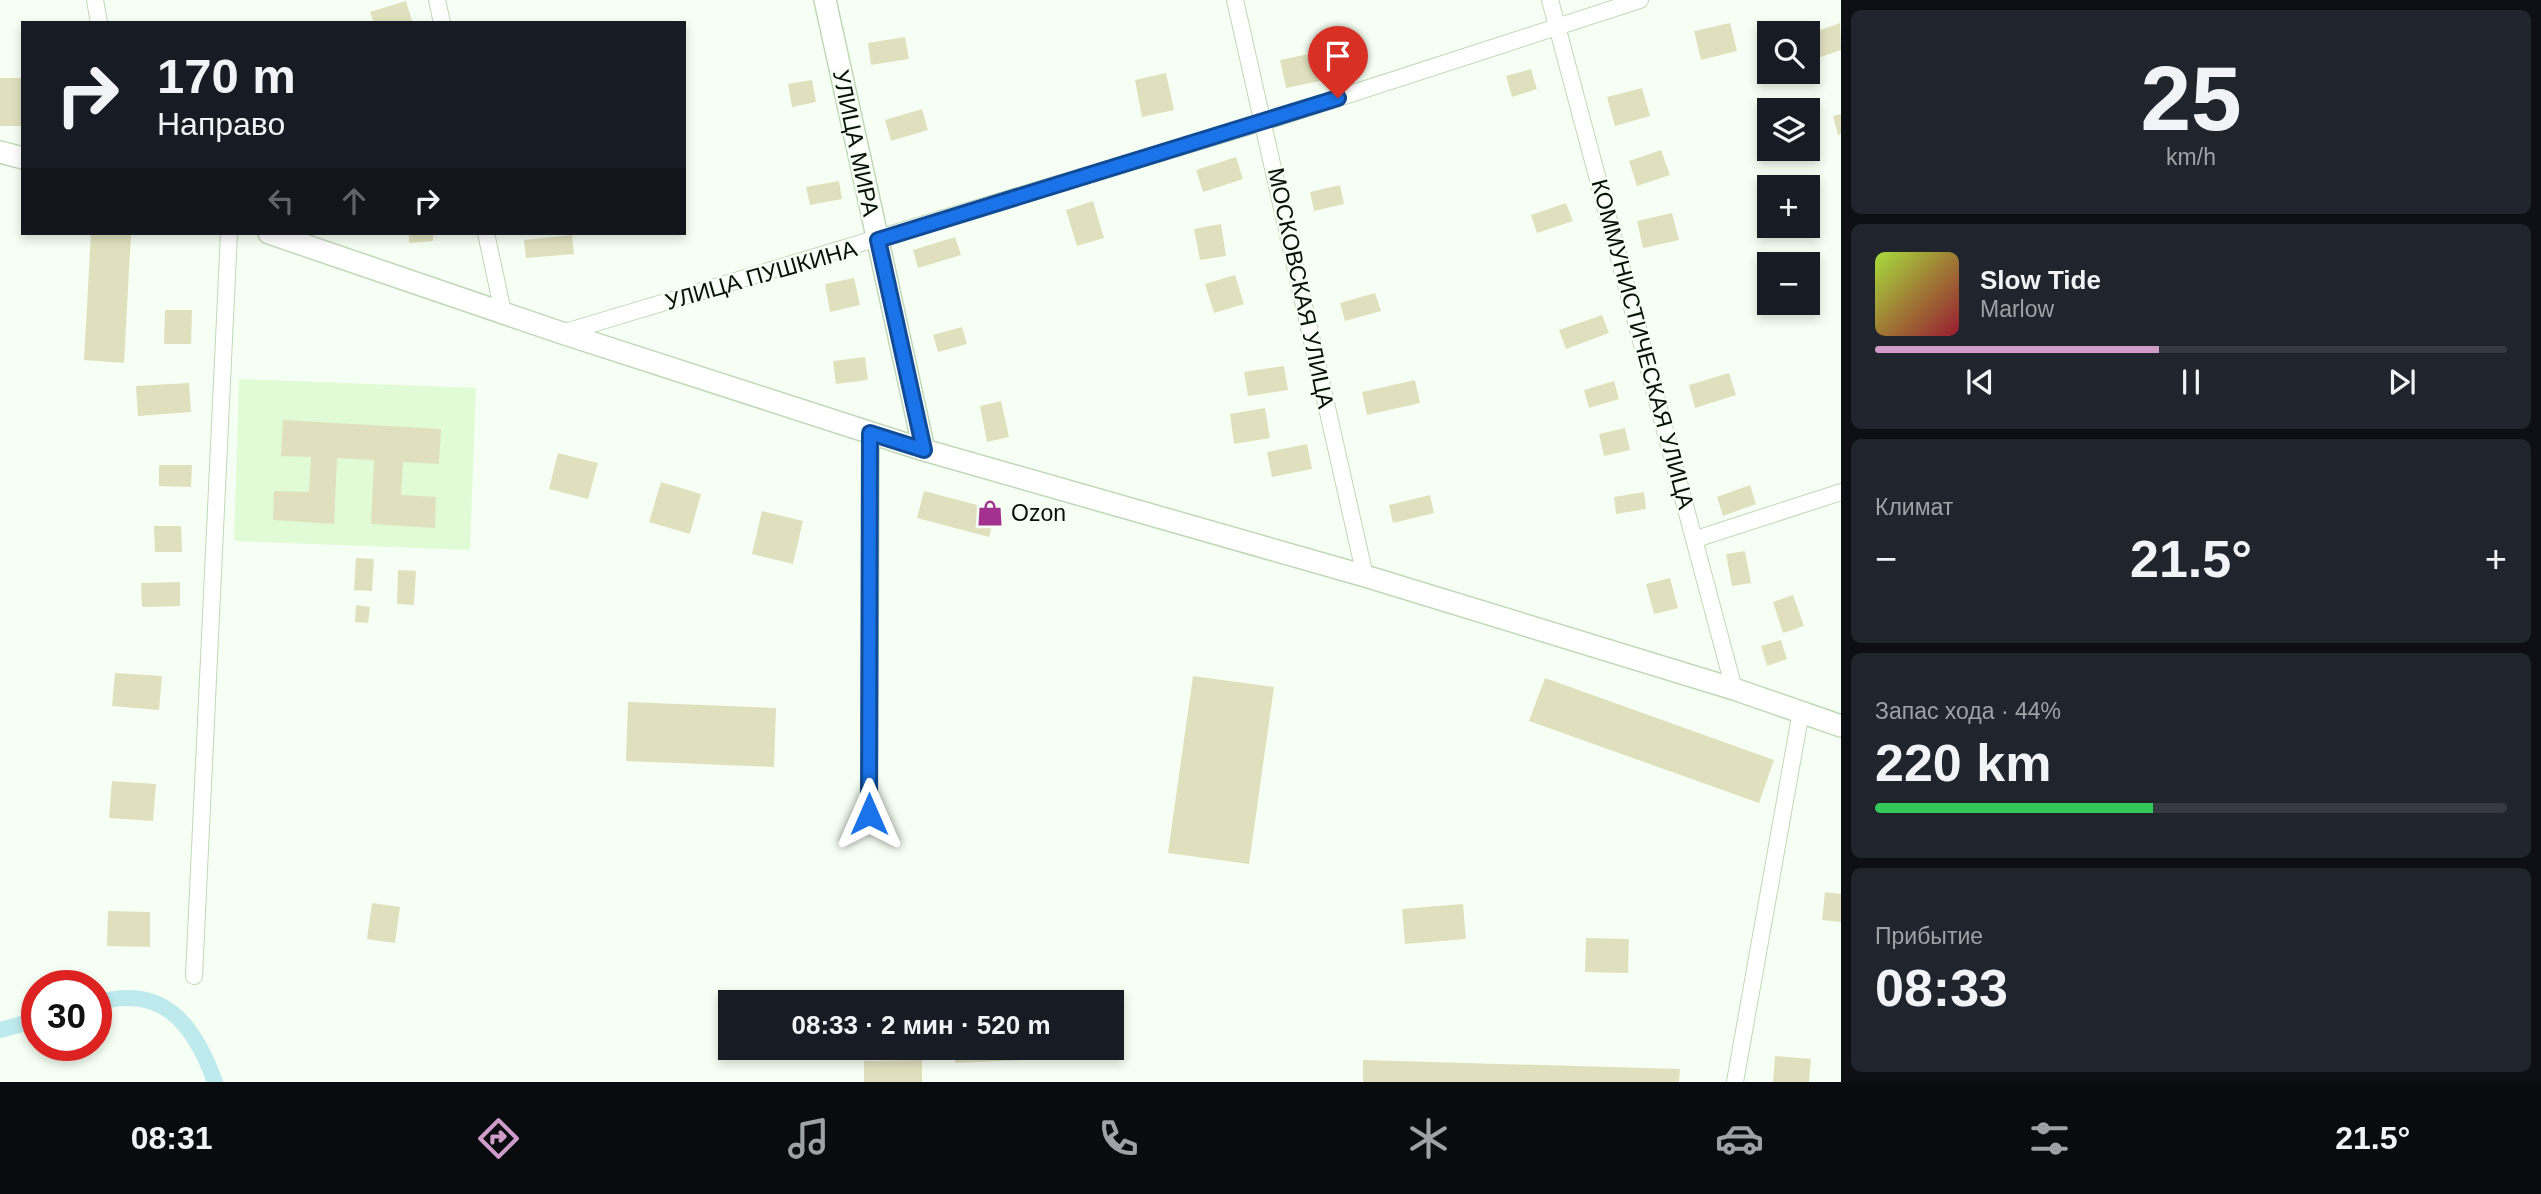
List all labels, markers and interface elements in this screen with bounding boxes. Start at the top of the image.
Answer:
map controls [1757,21,1820,315]
button: search [1757,21,1820,84]
pin [1308,26,1368,98]
icon: arrive [1319,37,1357,75]
text: 25 [2140,48,2242,149]
icon: right [42,49,133,140]
text: 170 m [157,49,296,103]
street label: УЛИЦА МИРА [828,67,884,219]
button: layers [1757,98,1820,161]
text: Направо [157,106,285,142]
text: km/h [2166,144,2216,170]
street label: МОСКОВСКАЯ УЛИЦА [1263,165,1339,411]
button: + [1757,175,1820,238]
street label: КОММУНИСТИЧЕСКАЯ УЛИЦА [1586,176,1700,512]
icon: left [262,182,300,220]
icon: ahead [335,182,373,220]
icon: right [408,182,446,220]
street label: УЛИЦА ПУШКИНА [662,235,861,315]
button: − [1757,252,1820,315]
text: Slow Tide [1980,265,2101,295]
text: Marlow [1980,296,2054,322]
icon: previous [1961,363,1999,401]
icon: pause [2172,363,2210,401]
icon: next [2383,363,2421,401]
text: Климат [1875,494,1953,520]
shop icon: Ozon [975,498,1005,528]
place label: Ozon [1011,500,1066,526]
text: 21.5° [2130,530,2252,588]
text: − [1875,538,1897,580]
text: + [2485,538,2507,580]
text: Запас хода · 44% [1875,698,2061,724]
text: 220 km [1875,734,2051,792]
position arrow [832,777,906,851]
text: Прибытие [1875,923,1983,949]
text: 08:33 [1875,959,2008,1017]
speed limit sign: 30 [21,970,112,1061]
text: 08:33 · 2 мин · 520 m [791,1010,1051,1040]
icon: directions [474,1114,523,1163]
icon: music [784,1114,833,1163]
icon: phone [1094,1114,1143,1163]
icon: climate [1404,1114,1453,1163]
icon: car [1715,1114,1764,1163]
icon: filters [2025,1114,2074,1163]
text: 08:31 [131,1120,212,1156]
text: 21.5° [2335,1120,2410,1156]

